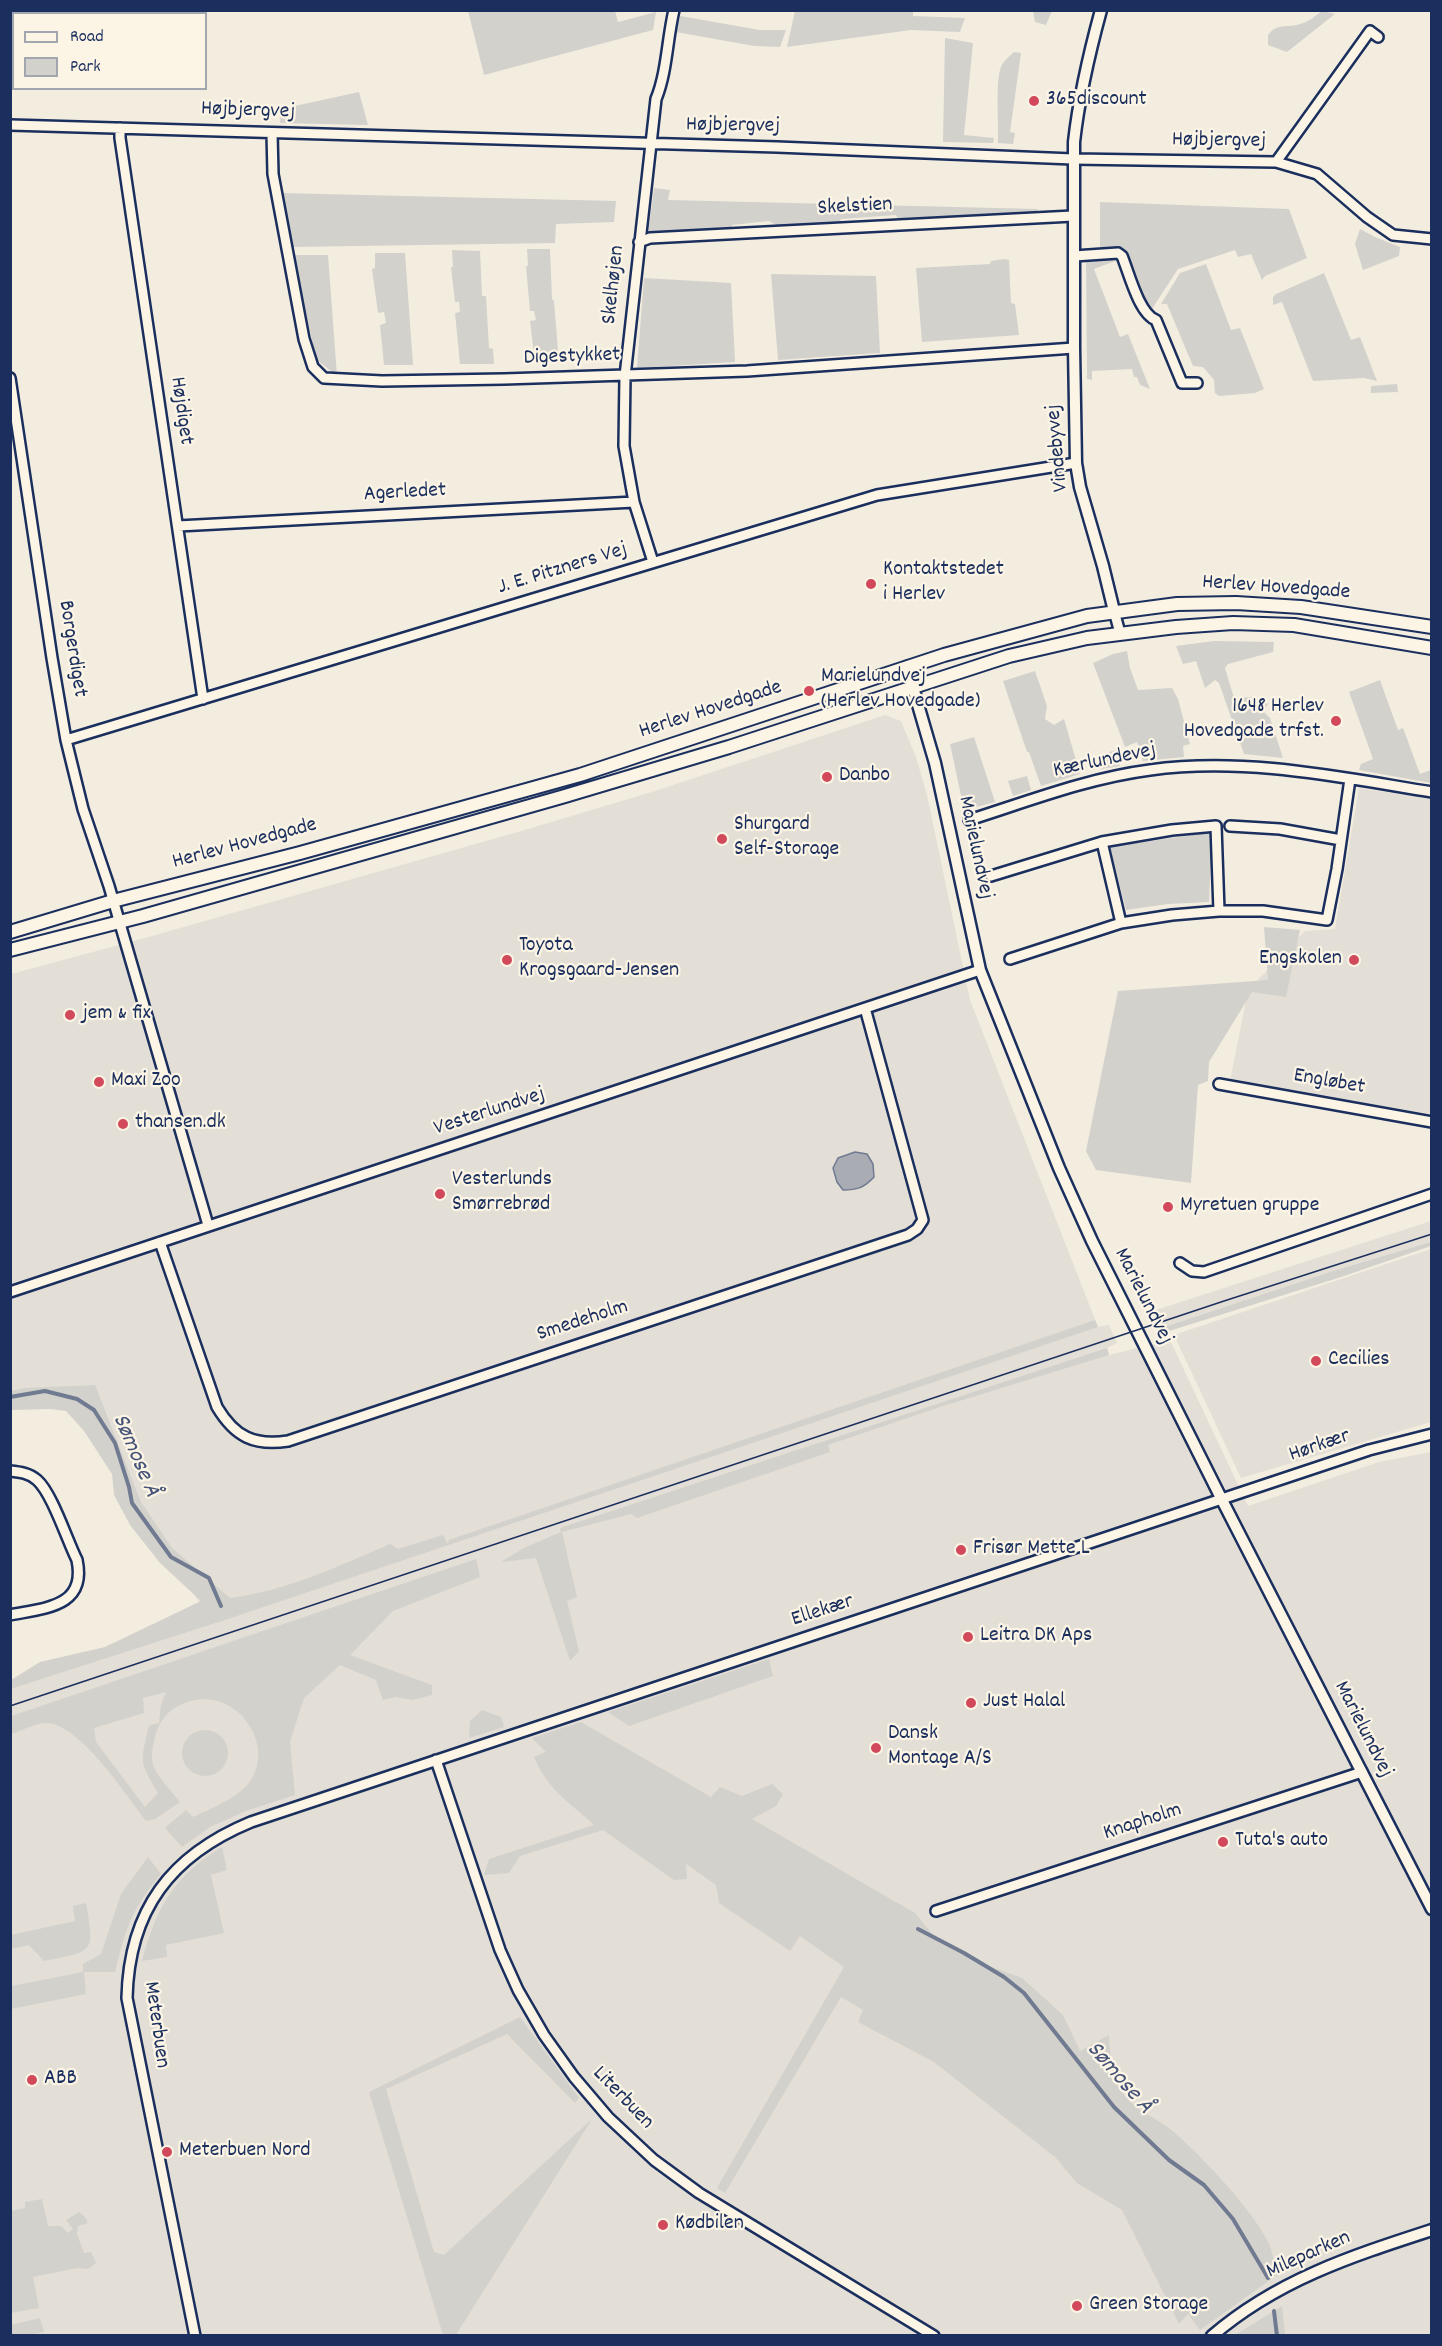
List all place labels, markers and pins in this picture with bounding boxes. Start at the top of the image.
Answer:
place label: 365discount [1046,88,1147,114]
marker: 365discount [1027,94,1041,108]
place label: Kontaktstedet i Herlev [883,558,1004,610]
marker: Kontaktstedet i Herlev [864,577,878,591]
place label: Marielundvej (Herlev Hovedgade) [821,665,980,716]
marker: Marielundvej (Herlev Hovedgade) [802,684,816,698]
place label: 1648 Herlev Hovedgade trfst. [1184,695,1324,746]
marker: 1648 Herlev Hovedgade trfst. [1329,714,1343,728]
place label: Danbo [839,764,890,790]
marker: Danbo [820,770,834,784]
place label: Shurgard Self-Storage [734,813,839,864]
marker: Shurgard Self-Storage [715,832,729,846]
place label: Toyota Krogsgaard-Jensen [519,934,679,986]
place label: Engskolen [1259,947,1342,973]
marker: Toyota Krogsgaard-Jensen [500,953,514,967]
marker: Engskolen [1347,953,1361,967]
place label: jem & fix [82,1002,151,1028]
marker: jem & fix [63,1008,77,1022]
place label: Maxi Zoo [111,1069,181,1095]
marker: Maxi Zoo [92,1075,106,1089]
place label: thansen.dk [135,1111,226,1137]
marker: thansen.dk [116,1117,130,1131]
place label: Vesterlunds Smørrebrød [452,1168,552,1220]
marker: Vesterlunds Smørrebrød [433,1187,447,1201]
place label: Myretuen gruppe [1180,1194,1319,1220]
marker: Myretuen gruppe [1161,1200,1175,1214]
place label: Cecilies [1328,1348,1390,1374]
marker: Cecilies [1309,1354,1323,1368]
place label: Frisør Mette L [973,1537,1090,1563]
marker: Frisør Mette L [954,1543,968,1557]
place label: Leitra DK Aps [980,1624,1092,1650]
marker: Leitra DK Aps [961,1630,975,1644]
place label: Just Halal [983,1690,1065,1716]
marker: Just Halal [964,1696,978,1710]
place label: Dansk Montage A/S [888,1722,992,1774]
marker: Dansk Montage A/S [869,1741,883,1755]
place label: Tuta's auto [1235,1829,1328,1855]
marker: Tuta's auto [1216,1835,1230,1849]
place label: ABB [44,2067,77,2093]
marker: ABB [25,2073,39,2087]
place label: Meterbuen Nord [179,2139,311,2165]
marker: Meterbuen Nord [160,2145,174,2159]
place label: Kødbilen [675,2212,744,2238]
marker: Kødbilen [656,2218,670,2232]
place label: Green Storage [1089,2293,1208,2319]
marker: Green Storage [1070,2299,1084,2313]

